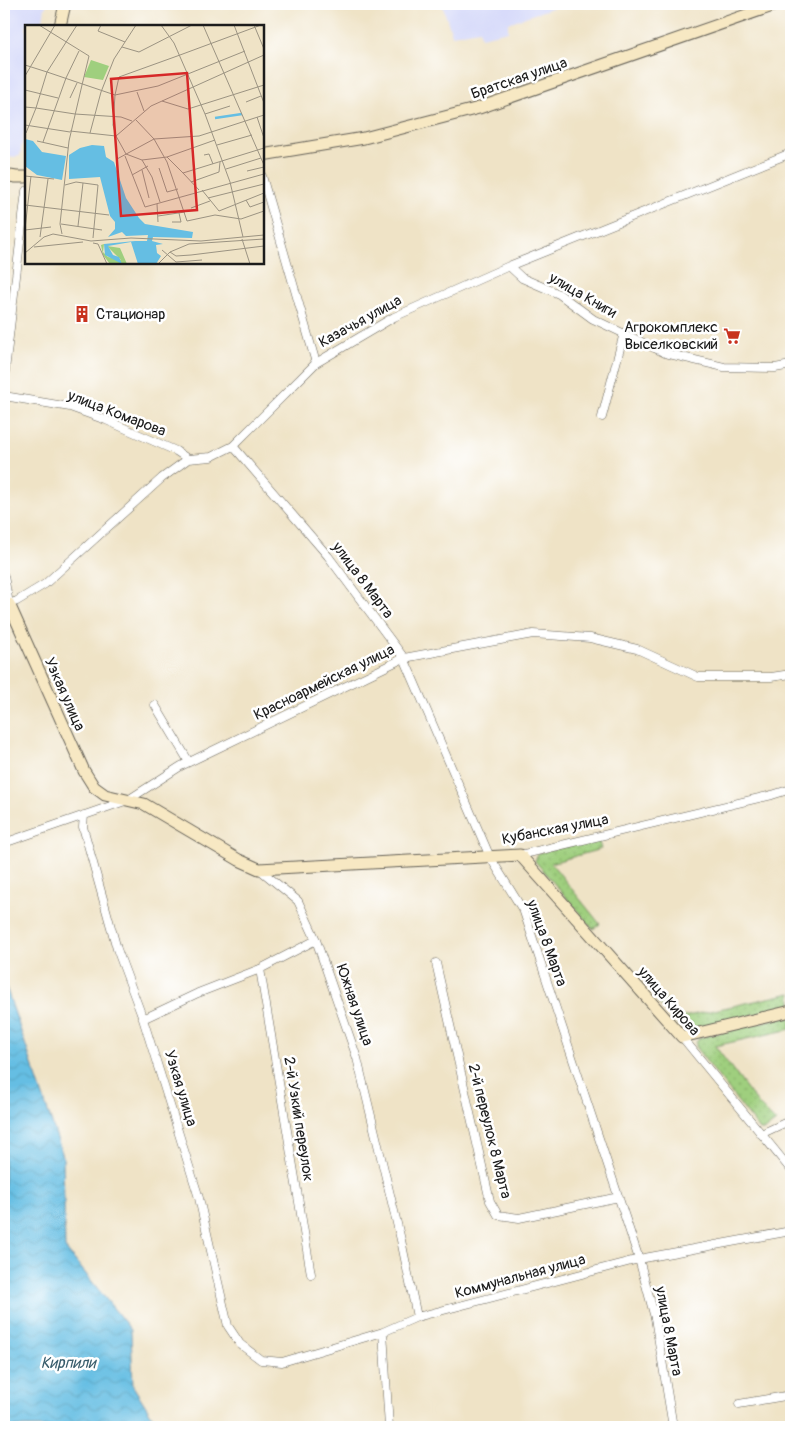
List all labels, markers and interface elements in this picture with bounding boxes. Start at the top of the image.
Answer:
inset map [25,25,264,264]
street label: Братская улица [469,53,570,104]
street label: улица Книги [545,268,620,323]
street label: Казачья улица [315,291,405,352]
building icon: Стационар [72,304,92,324]
place label: Стационар [96,305,165,324]
place label: Агрокомплекс Выселковский [624,318,718,354]
supermarket icon: Агрокомплекс Выселковский [722,326,742,346]
street label: улица Комарова [64,386,169,441]
street label: улица 8 Марта [327,538,398,622]
street label: Красноармейская улица [251,640,398,725]
street label: Узкая улица [40,654,89,734]
street label: Кубанская улица [500,810,610,849]
street label: улица 8 Марта [522,896,571,989]
street label: Южная улица [332,962,377,1048]
street label: улица Кирова [633,962,704,1040]
street label: Узкая улица [160,1048,201,1129]
street label: 2-й Узкий переулок [279,1055,318,1183]
street label: 2-й переулок 8 Марта [464,1062,515,1201]
street label: Коммунальная улица [453,1250,587,1303]
street label: улица 8 Марта [650,1284,686,1377]
water label: Кирпили [41,1353,97,1373]

